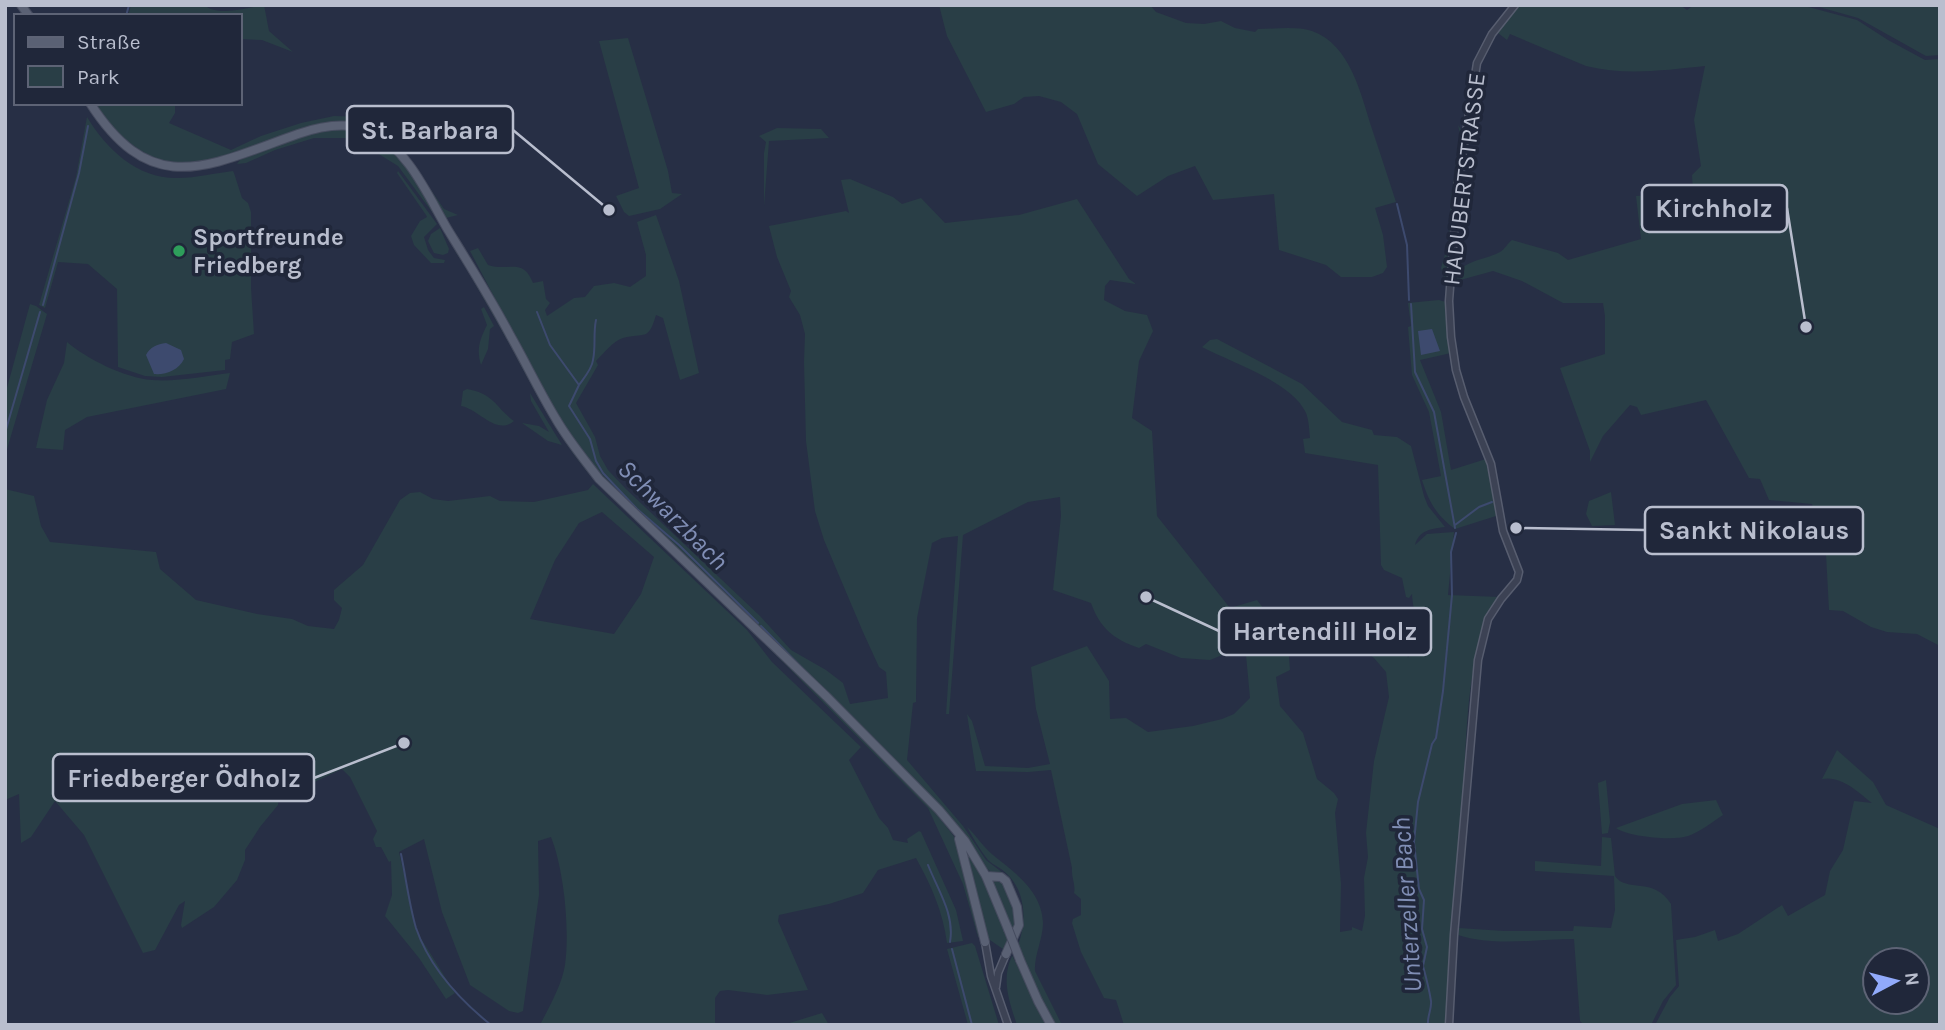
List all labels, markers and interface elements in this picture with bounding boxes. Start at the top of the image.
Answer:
legend [14,14,242,105]
text: Straße [77,30,140,54]
text: Park [77,65,120,89]
street label: HADUBERTSTRASSE [1437,71,1491,287]
callout: St. Barbara [347,106,513,153]
text: St. Barbara [361,115,499,146]
callout: Kirchholz [1642,185,1787,232]
text: Kirchholz [1655,193,1773,224]
place label: Sportfreunde Friedberg [193,223,344,279]
marker: Sportfreunde Friedberg [171,243,187,259]
water label: Schwarzbach [611,453,735,577]
callout: Sankt Nikolaus [1645,507,1863,554]
text: Sankt Nikolaus [1659,515,1849,546]
callout: Hartendill Holz [1219,608,1431,655]
text: Hartendill Holz [1233,616,1417,647]
callout: Friedberger Ödholz [53,754,314,801]
text: Friedberger Ödholz [67,763,301,794]
water label: Unterzeller Bach [1385,816,1429,994]
north arrow [1861,946,1931,1016]
text: N [1900,971,1924,987]

